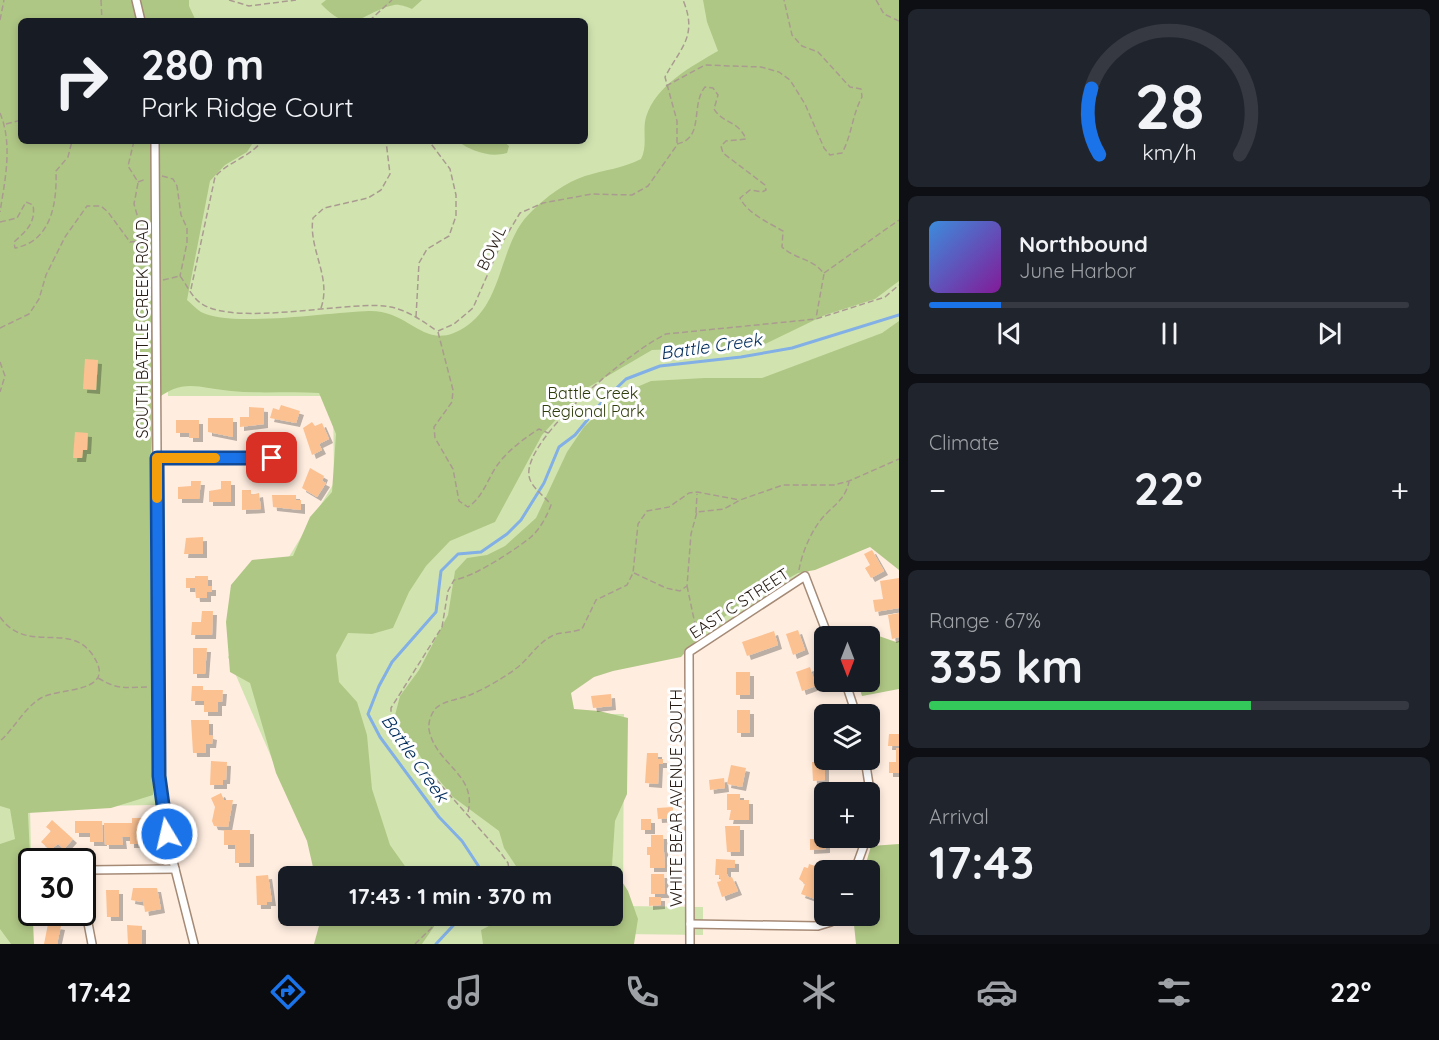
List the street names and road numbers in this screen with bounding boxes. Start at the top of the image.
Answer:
street label: SOUTH BATTLE CREEK ROAD [132,219,152,439]
street label: BOWL [472,222,510,273]
street label: EAST C STREET [686,563,793,643]
street label: WHITE BEAR AVENUE SOUTH [666,689,686,907]

